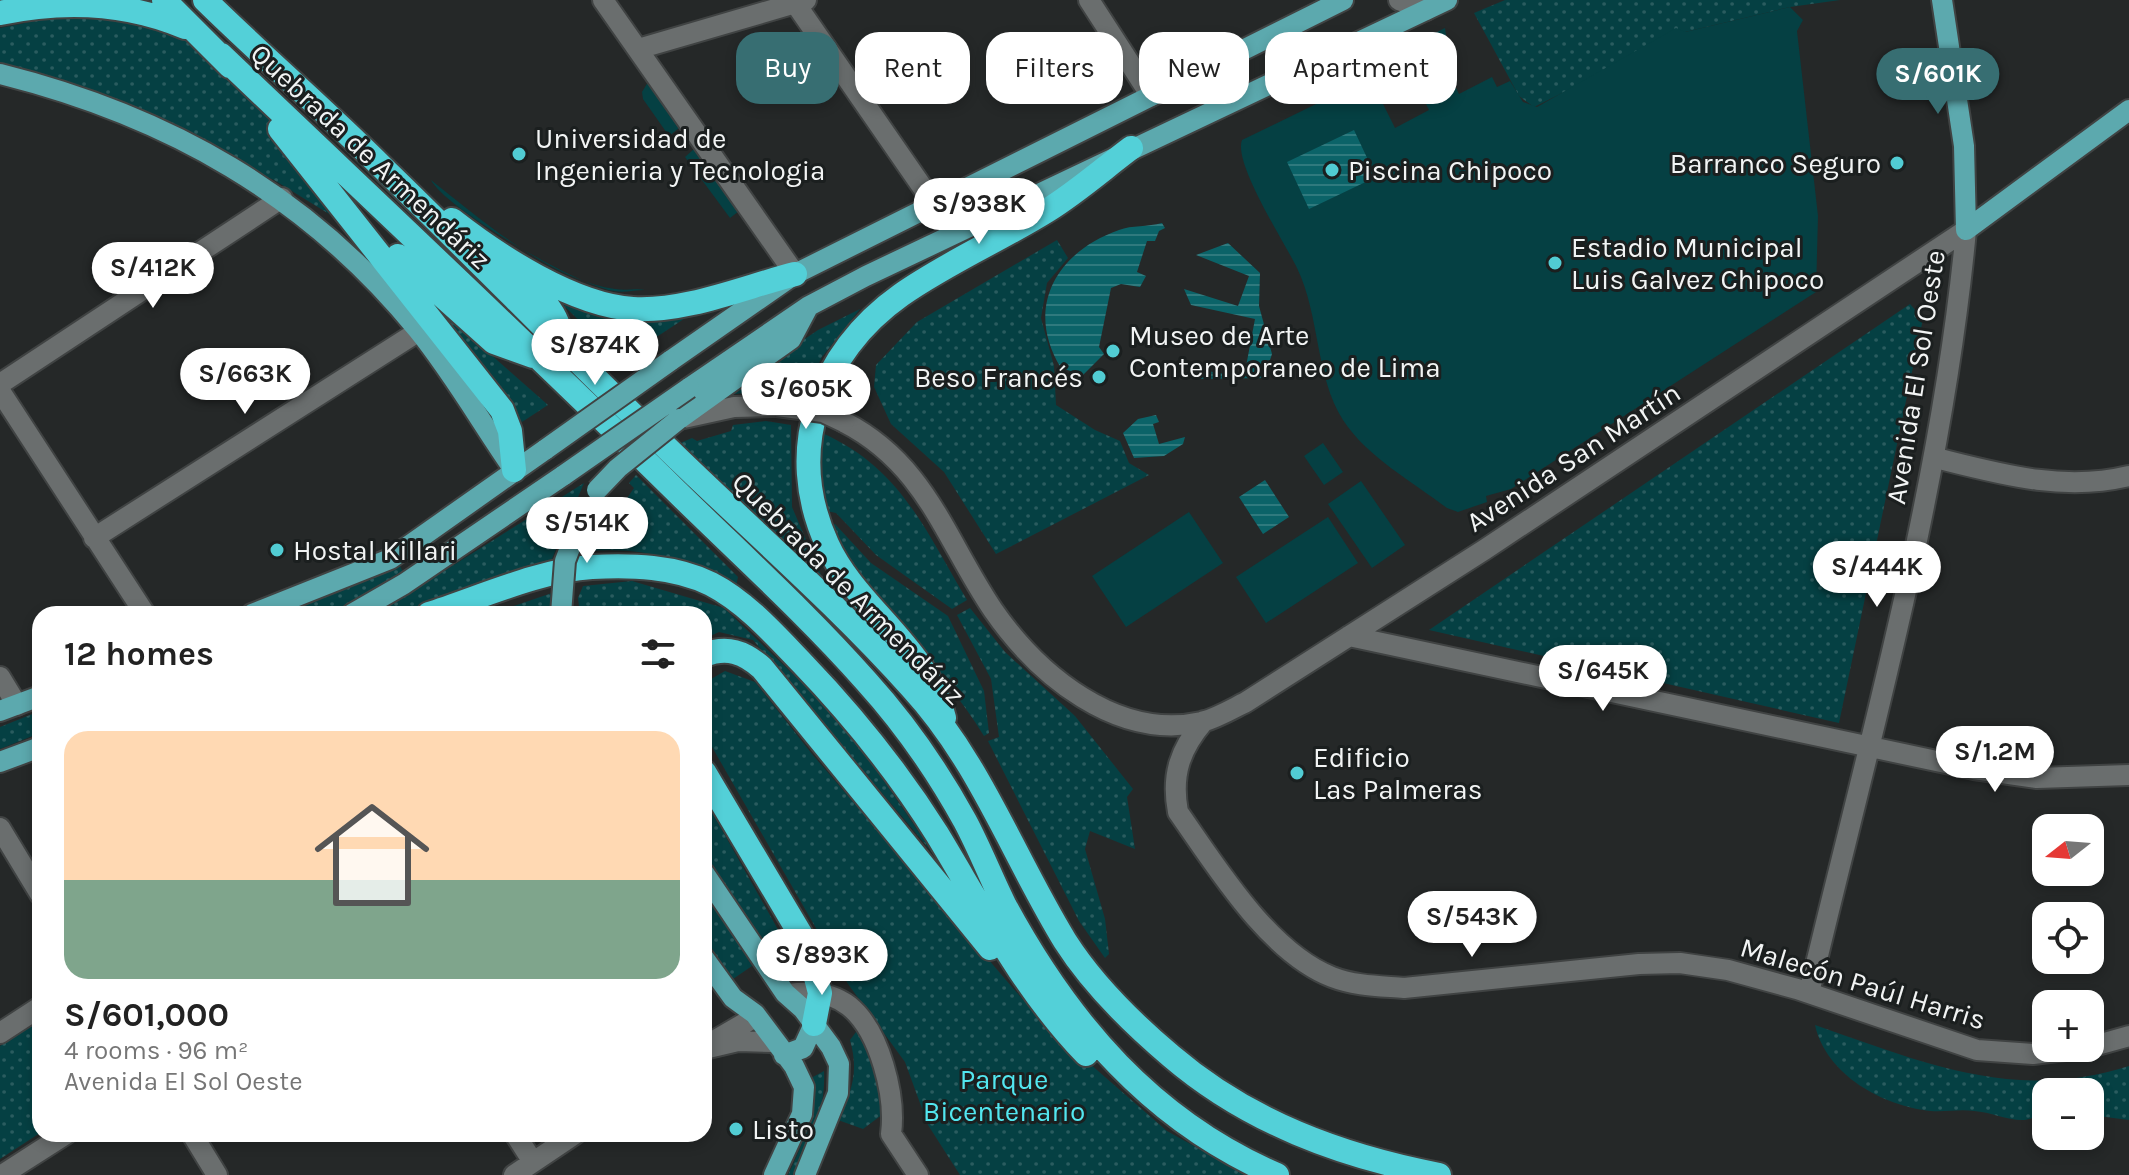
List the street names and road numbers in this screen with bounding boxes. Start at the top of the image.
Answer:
street label: Quebrada de Armendáriz [244,37,497,276]
street label: Avenida El Sol Oeste [1879,248,1952,507]
street label: Avenida San Martín [1460,376,1687,539]
street label: Quebrada de Armendáriz [725,465,972,712]
street label: Malecón Paúl Harris [1736,931,1989,1036]

